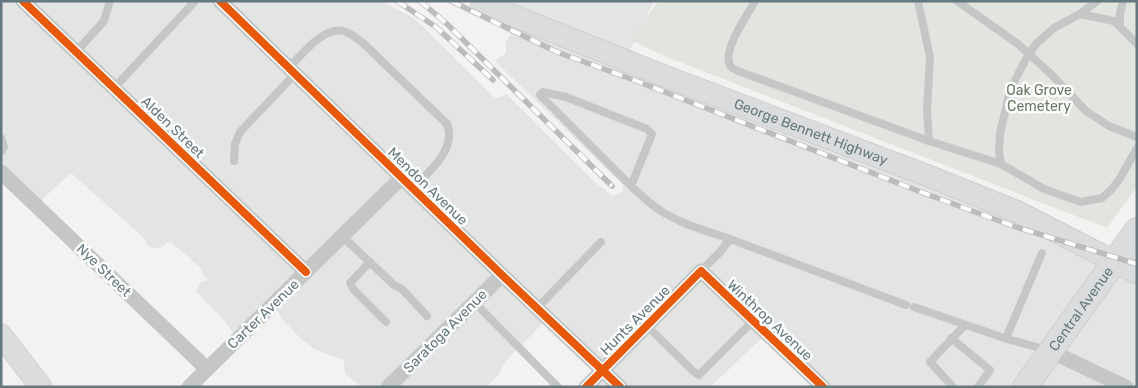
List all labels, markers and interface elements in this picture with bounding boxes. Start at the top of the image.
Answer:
park label: Oak Grove Cemetery [1006,82,1072,115]
street label: Alden Street [137,93,208,162]
street label: George Bennett Highway [732,95,890,169]
street label: Mendon Avenue [384,144,471,229]
street label: Nye Street [73,240,135,301]
street label: Central Avenue [1045,264,1117,355]
street label: Carter Avenue [224,276,303,353]
street label: Winthrop Avenue [723,276,816,364]
street label: Hunts Avenue [597,282,674,359]
street label: Saratoga Avenue [400,286,491,377]

